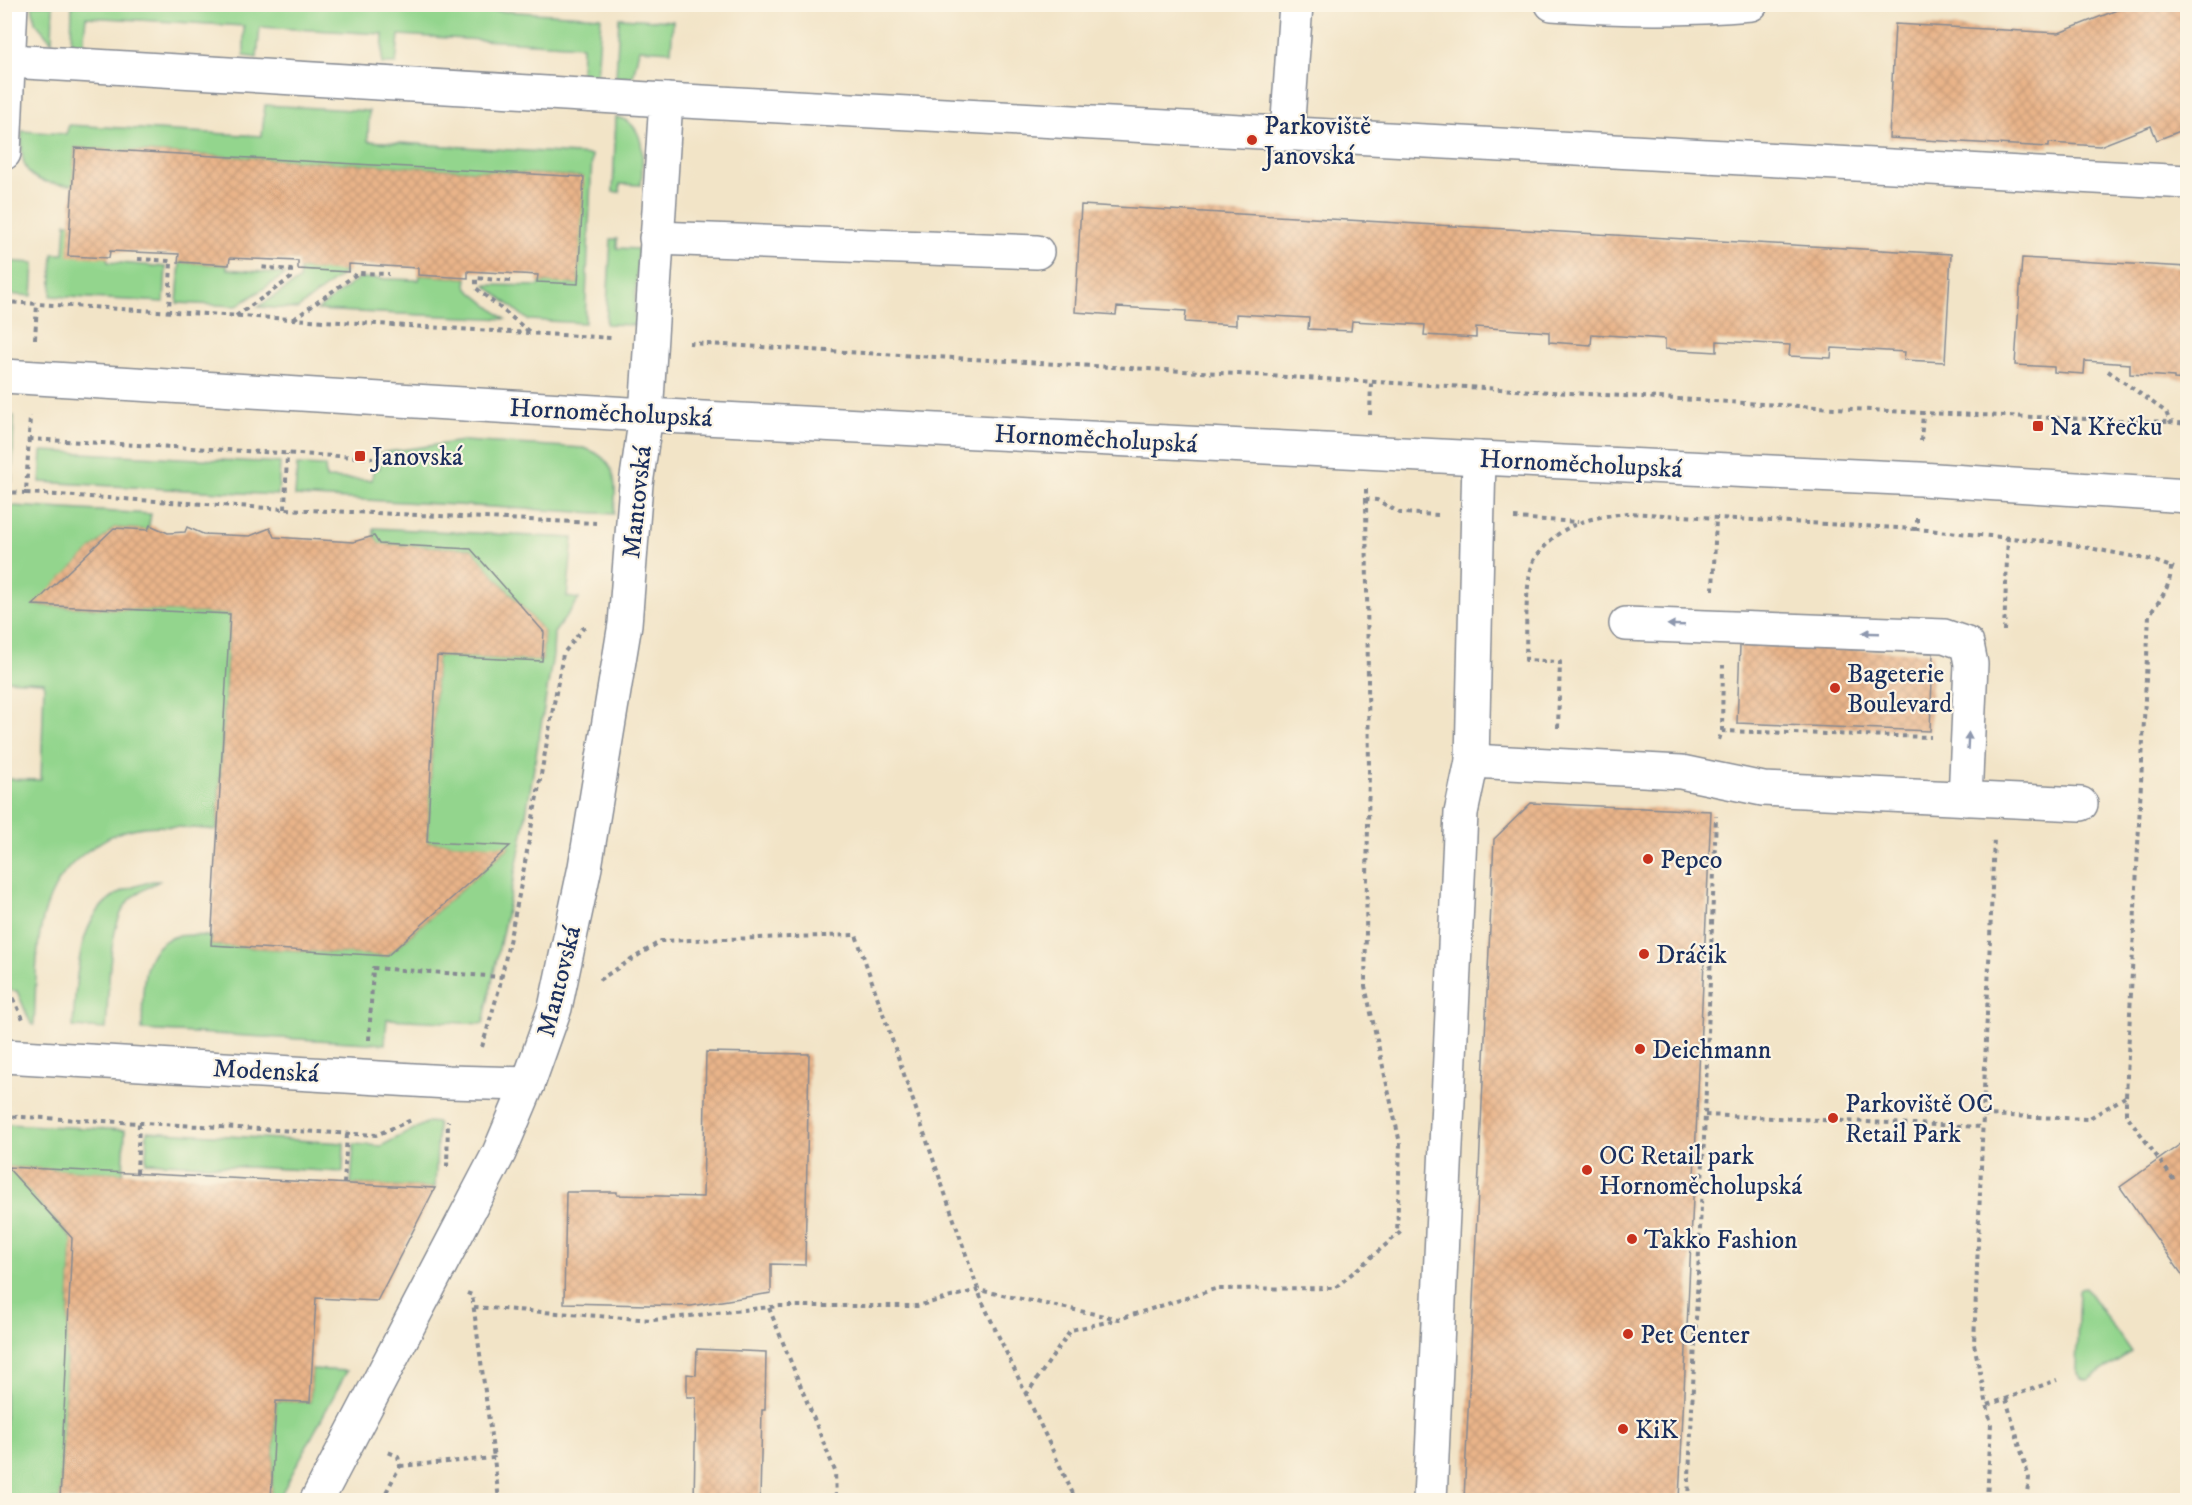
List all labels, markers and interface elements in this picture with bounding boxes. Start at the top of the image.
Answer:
place label: Parkoviště Janovská [1262,110,1371,173]
marker: Parkoviště Janovská [1245,133,1259,147]
street label: Hornoměcholupská [509,392,713,435]
place label: Na Křečku [2050,411,2163,444]
street label: Hornoměcholupská [994,418,1198,461]
marker: Na Křečku [2031,419,2045,433]
place label: Janovská [370,441,463,474]
street label: Hornoměcholupská [1479,443,1683,486]
street label: Mantovská [615,444,660,560]
marker: Janovská [353,449,367,463]
one-way arrow [1667,620,1686,630]
one-way arrow [1862,628,1881,638]
place label: Bageterie Boulevard [1847,658,1952,721]
marker: Bageterie Boulevard [1828,681,1842,695]
one-way arrow [1963,731,1972,750]
place label: Pepco [1660,844,1722,877]
marker: Pepco [1641,852,1655,866]
street label: Mantovská [530,922,589,1040]
place label: Dráčik [1656,939,1727,972]
marker: Dráčik [1637,947,1651,961]
place label: Deichmann [1652,1034,1772,1067]
marker: Deichmann [1633,1042,1647,1056]
street label: Modenská [212,1052,320,1091]
place label: Parkoviště OC Retail Park [1845,1088,1993,1151]
marker: Parkoviště OC Retail Park [1826,1111,1840,1125]
place label: OC Retail park Hornoměcholupská [1599,1140,1802,1203]
marker: OC Retail park Hornoměcholupská [1580,1163,1594,1177]
place label: Takko Fashion [1644,1224,1798,1257]
marker: Takko Fashion [1625,1232,1639,1246]
place label: Pet Center [1640,1319,1750,1352]
marker: Pet Center [1621,1327,1635,1341]
place label: KiK [1635,1414,1679,1447]
marker: KiK [1616,1422,1630,1436]

